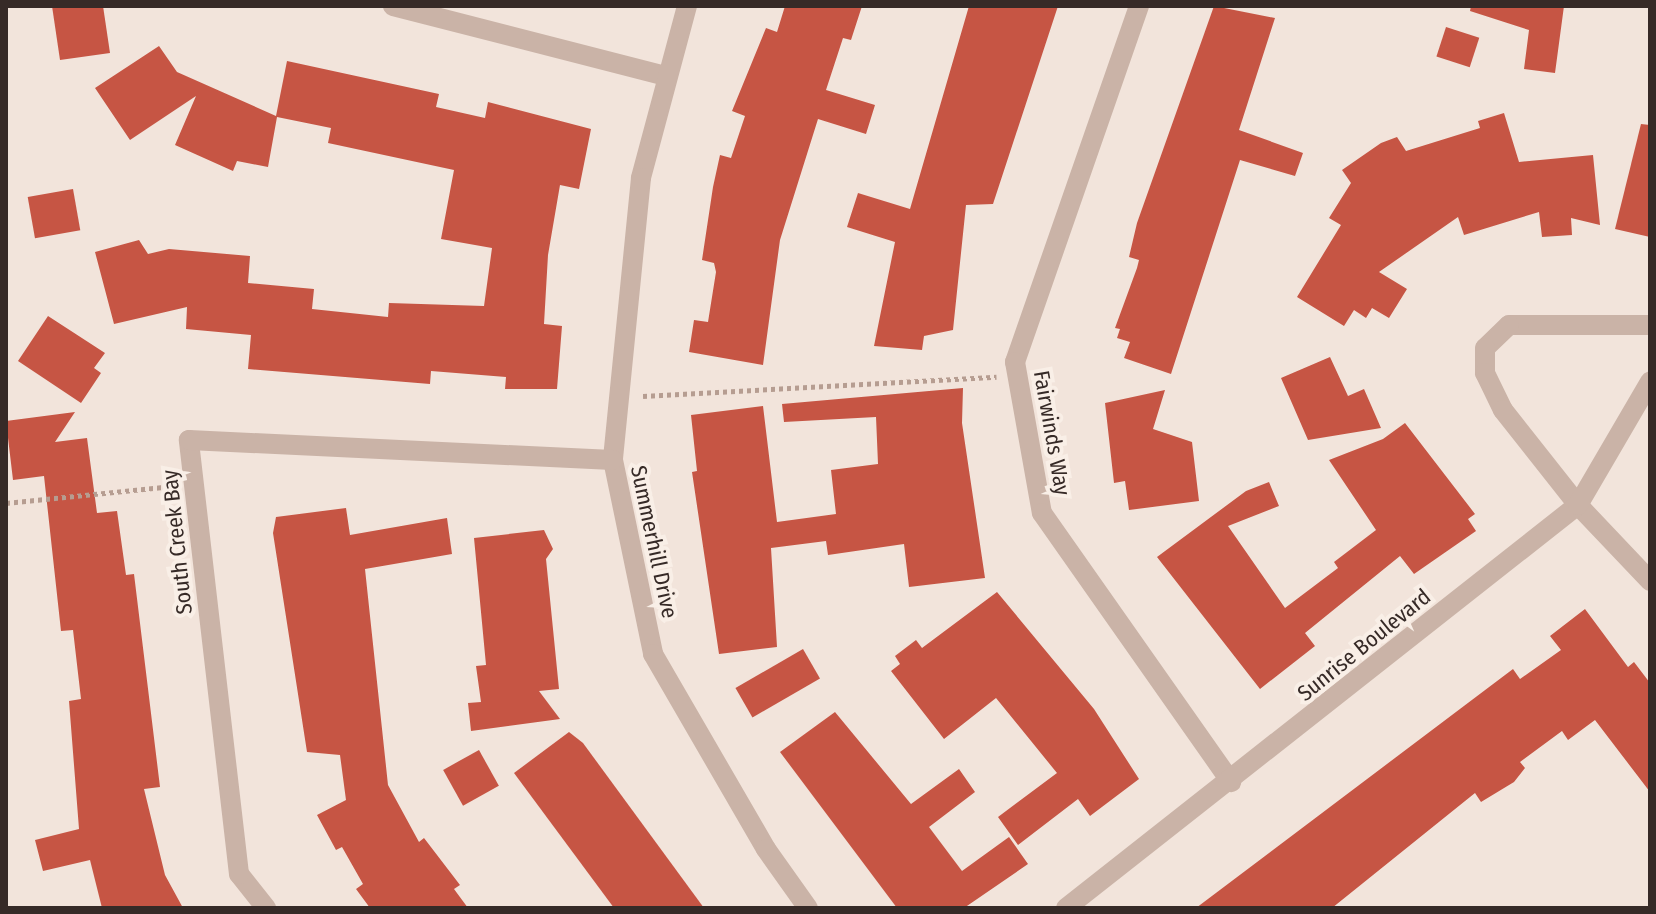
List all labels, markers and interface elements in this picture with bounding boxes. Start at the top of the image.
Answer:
street label: Fairwinds Way [1028,369,1076,497]
street label: Summerhill Drive [625,463,683,621]
street label: South Creek Bay [156,468,198,616]
street label: Sunrise Boulevard [1292,583,1436,707]

